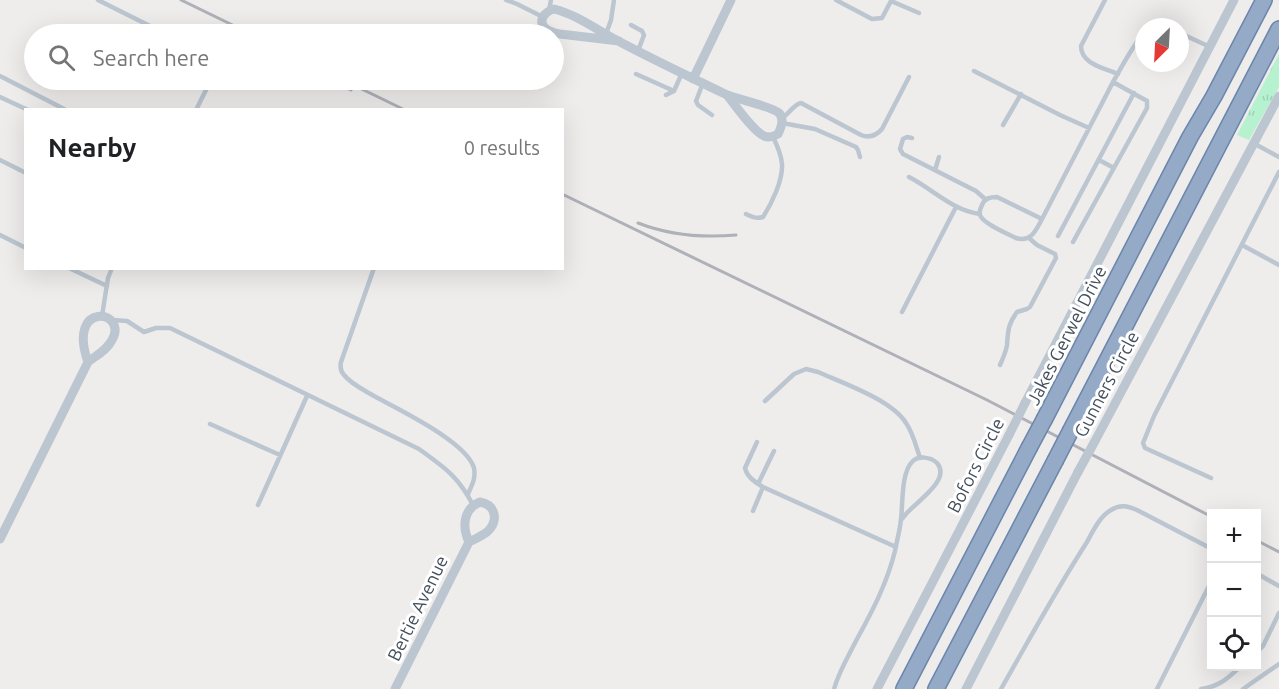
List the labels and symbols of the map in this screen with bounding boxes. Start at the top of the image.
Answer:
north arrow [1135,18,1189,72]
street label: Jakes Gerwel Drive [1022,262,1110,408]
street label: Gunners Circle [1070,328,1142,440]
street label: Bofors Circle [943,414,1007,516]
street label: Bertie Avenue [383,552,451,664]

